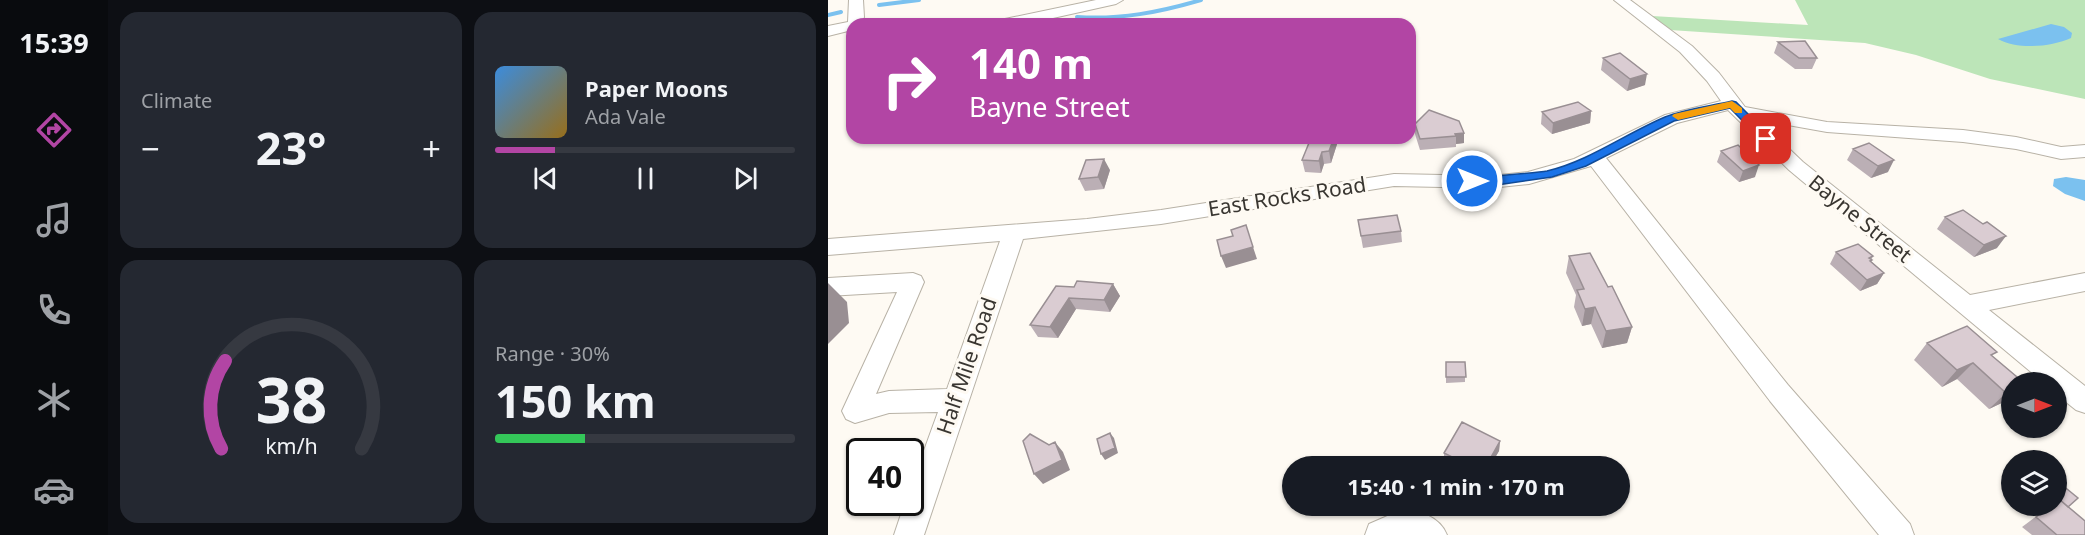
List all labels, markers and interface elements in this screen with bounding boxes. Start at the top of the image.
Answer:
text: 15:39 [19,24,89,61]
text: 140 m [969,34,1093,91]
icon: right [870,42,948,120]
text: Paper Moons [585,73,728,103]
text: Climate [141,87,212,114]
text: Bayne Street [969,88,1130,125]
text: Ada Vale [585,103,666,130]
icon: directions [33,109,75,151]
pin [1740,113,1791,164]
text: 23° [256,117,326,178]
icon: arrive [1749,122,1782,155]
text: − [141,126,160,171]
text: + [422,126,441,171]
position arrow [1440,149,1504,213]
icon: previous [529,162,562,195]
icon: pause [629,162,662,195]
icon: next [729,162,762,195]
street label: Bayne Street [1803,168,1918,269]
street label: East Rocks Road [1206,170,1368,222]
icon: music [33,199,75,241]
icon: phone [33,289,75,331]
street label: Half Mile Road [930,293,1003,438]
text: Range · 30% [495,340,610,367]
text: 38 [255,356,327,441]
text: 150 km [495,370,656,431]
north arrow [2001,372,2067,438]
map controls [2001,372,2067,516]
icon: climate [33,379,75,421]
text: km/h [265,431,317,460]
speed limit sign: 40 [846,438,924,516]
button: layers [2001,450,2067,516]
icon: car [33,469,75,511]
text: 15:40 · 1 min · 170 m [1347,471,1565,501]

